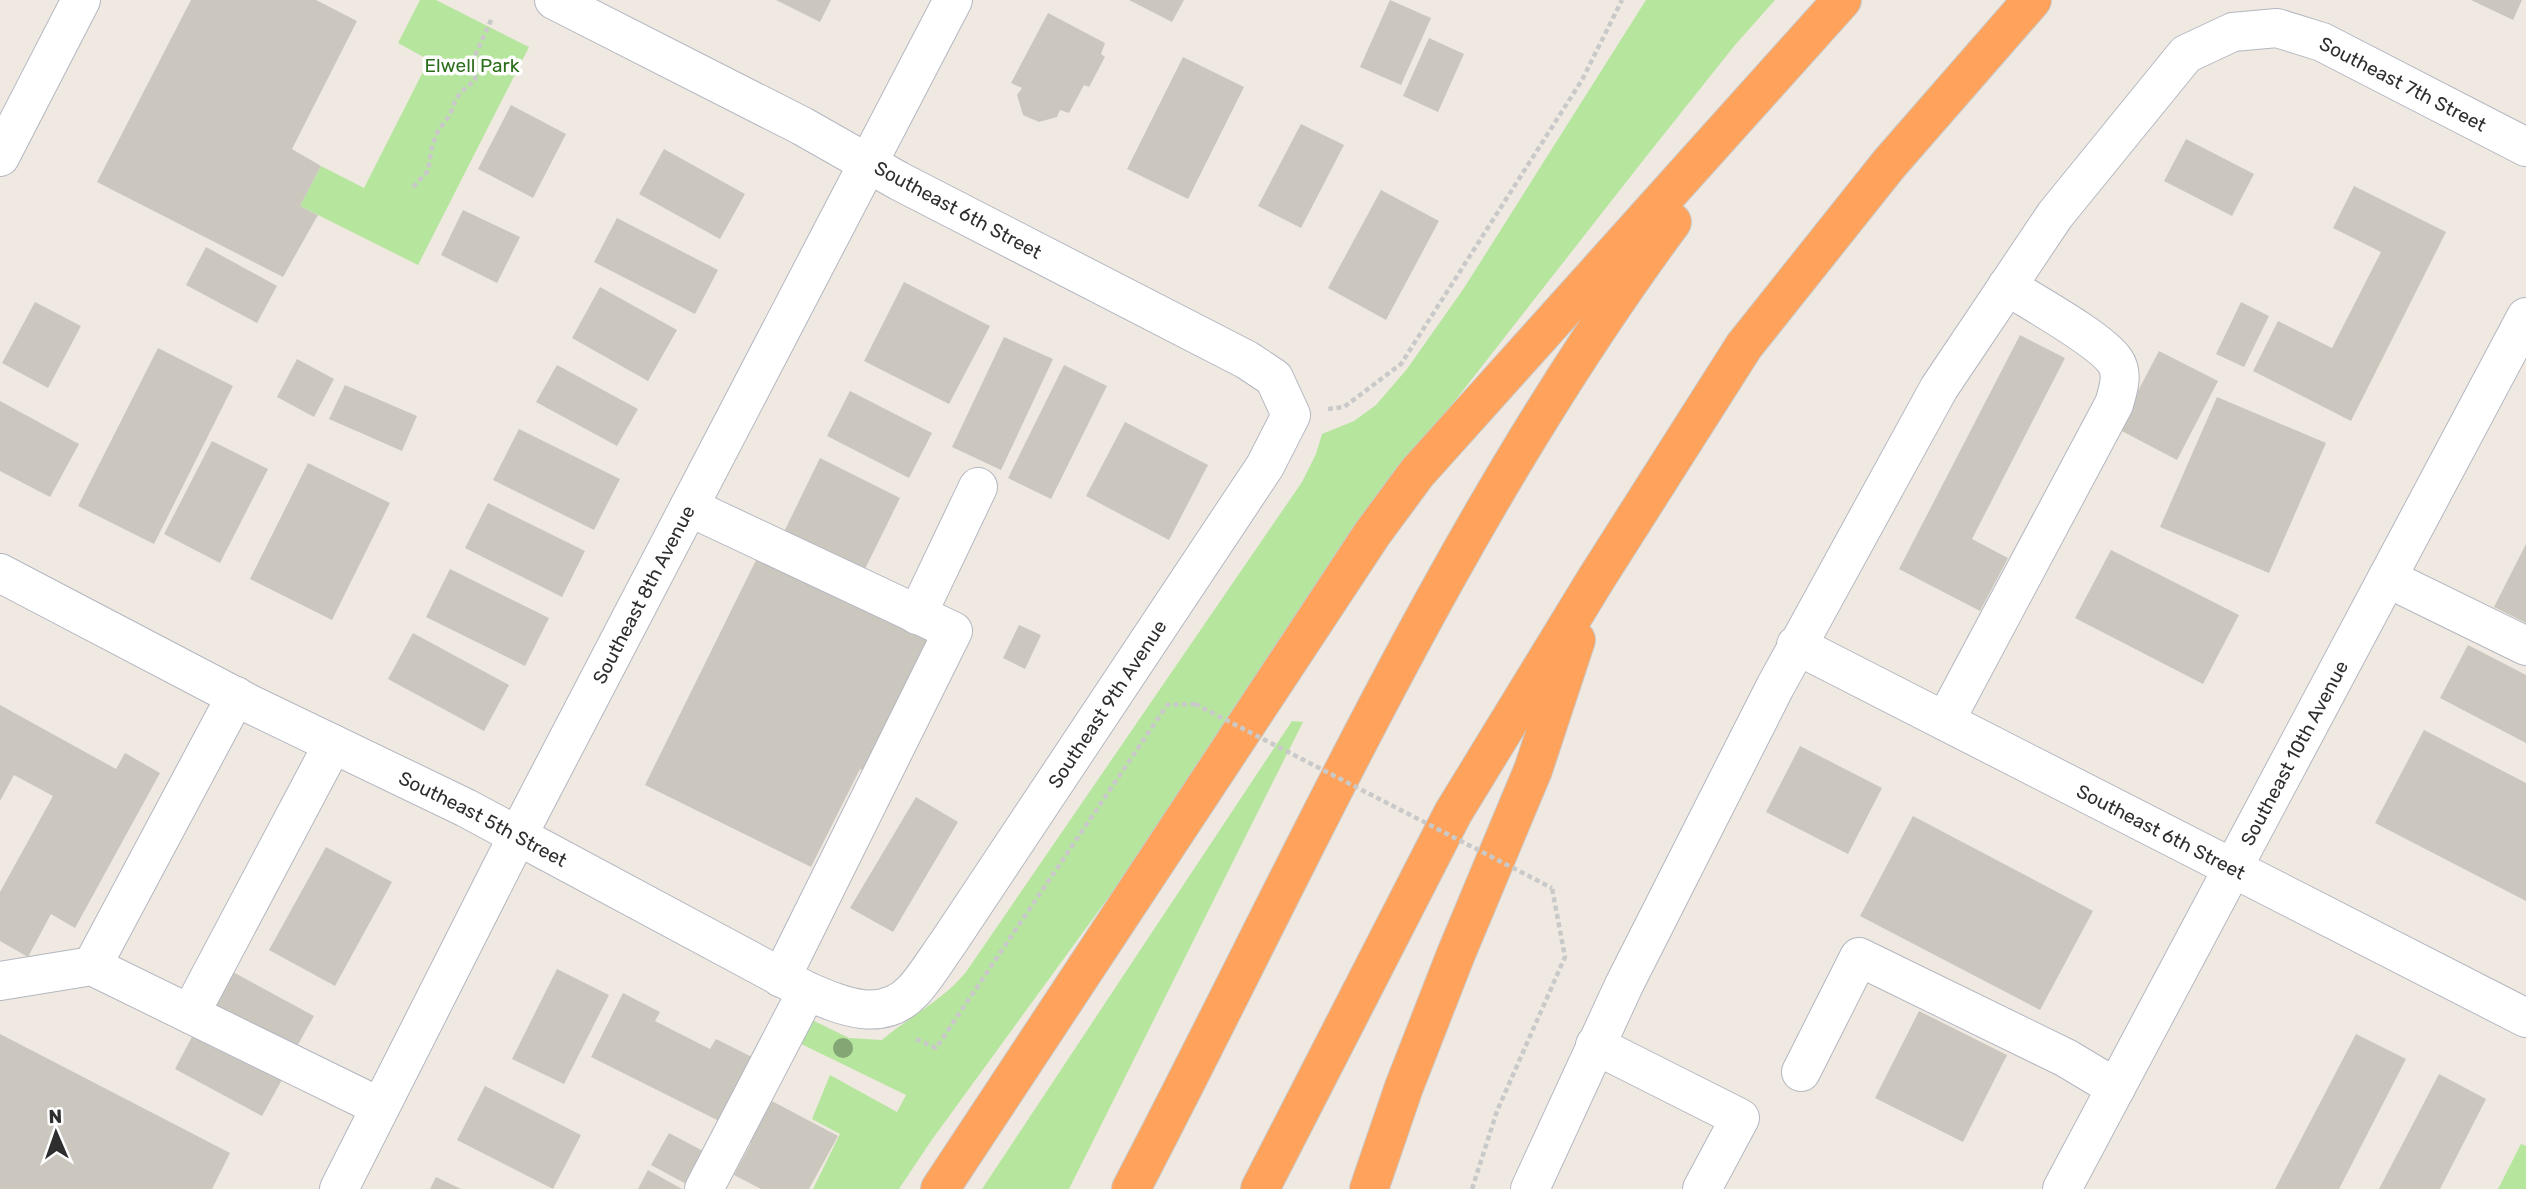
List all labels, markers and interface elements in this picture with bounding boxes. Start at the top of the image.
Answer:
street label: Southeast 7th Street [2316,31,2491,136]
park label: Elwell Park [424,54,520,77]
street label: Southeast 6th Street [870,156,1046,264]
street label: Southeast 8th Avenue [587,501,699,687]
street label: Southeast 9th Avenue [1043,615,1171,792]
street label: Southeast 10th Avenue [2235,657,2353,849]
street label: Southeast 5th Street [395,766,572,872]
street label: Southeast 6th Street [2073,779,2250,884]
north arrow [21,1098,91,1168]
text: N [48,1105,63,1128]

